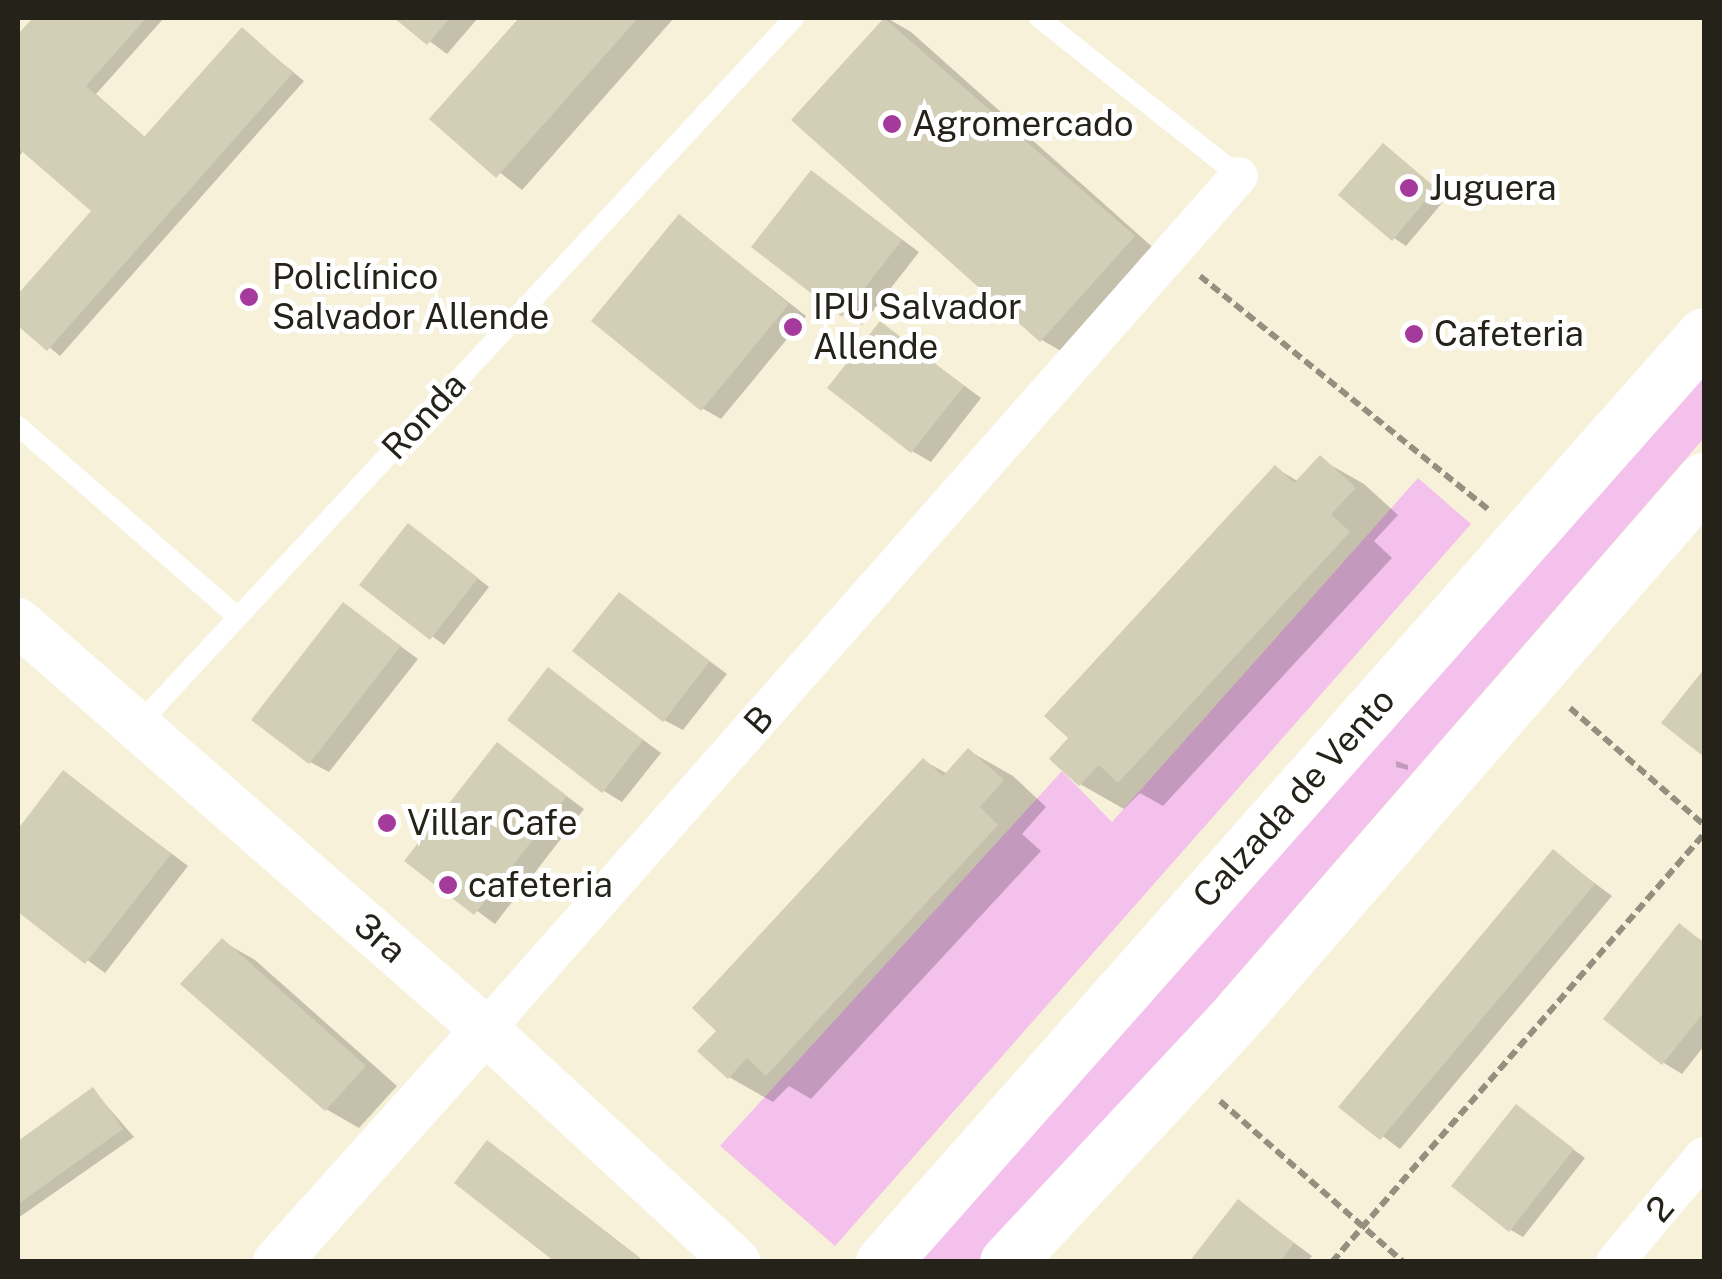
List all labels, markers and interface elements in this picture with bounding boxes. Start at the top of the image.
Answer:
place label: Agromercado [912,103,1134,145]
marker: Agromercado [881,113,903,135]
place label: Juguera [1429,167,1557,209]
marker: Juguera [1398,177,1420,199]
place label: Policlínico Salvador Allende [272,256,549,338]
marker: Policlínico Salvador Allende [236,284,262,310]
place label: IPU Salvador Allende [813,286,1022,368]
place label: Cafeteria [1434,313,1584,355]
marker: IPU Salvador Allende [782,316,804,338]
marker: Cafeteria [1403,323,1425,345]
street label: Ronda [373,364,475,468]
street label: Calzada de Vento [1184,679,1404,917]
street label: B [735,697,783,743]
place label: Villar Cafe [407,802,578,844]
marker: Villar Cafe [376,812,398,834]
place label: cafeteria [468,864,613,906]
marker: cafeteria [437,874,459,896]
street label: 3ra [346,904,414,972]
street label: 2 [1637,1188,1683,1230]

